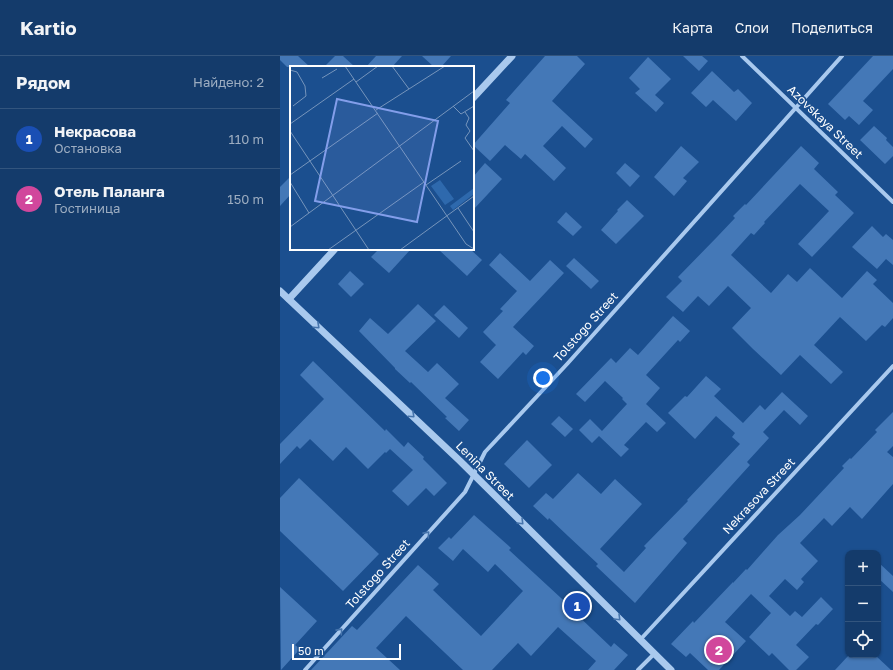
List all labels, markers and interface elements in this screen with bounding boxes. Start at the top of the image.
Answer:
text: Kartio [20,16,77,39]
text: Карта [672,19,713,36]
text: Слои [735,19,769,36]
text: Поделиться [791,19,873,36]
inset map [290,66,474,250]
text: Рядом [16,72,70,93]
text: Найдено: 2 [193,74,264,90]
street label: Azovskaya Street [784,82,866,162]
text: Некрасова [54,122,136,140]
text: 1 [26,131,32,147]
text: 110 m [229,131,264,147]
text: Остановка [54,140,122,156]
text: Отель Паланга [54,182,165,200]
text: 2 [25,191,33,207]
text: 150 m [227,191,264,207]
text: Гостиница [54,200,120,216]
street label: Tolstogo Street [550,288,621,365]
one-way arrow [312,321,320,329]
your location [533,368,553,388]
one-way arrow [407,410,414,417]
street label: Lenina Street [453,438,518,503]
street label: Nekrasova Street [719,454,798,537]
one-way arrow [516,517,524,525]
one-way arrow [422,531,430,539]
street label: Tolstogo Street [342,535,413,612]
map controls [845,550,881,658]
button: + [845,550,881,586]
button: − [845,586,881,622]
pin: 1 [564,591,590,621]
one-way arrow [613,613,621,621]
button: locate [845,622,881,658]
one-way arrow [336,628,343,635]
pin: 2 [706,635,732,665]
scale bar [292,642,401,661]
text: 50 m [298,644,324,657]

